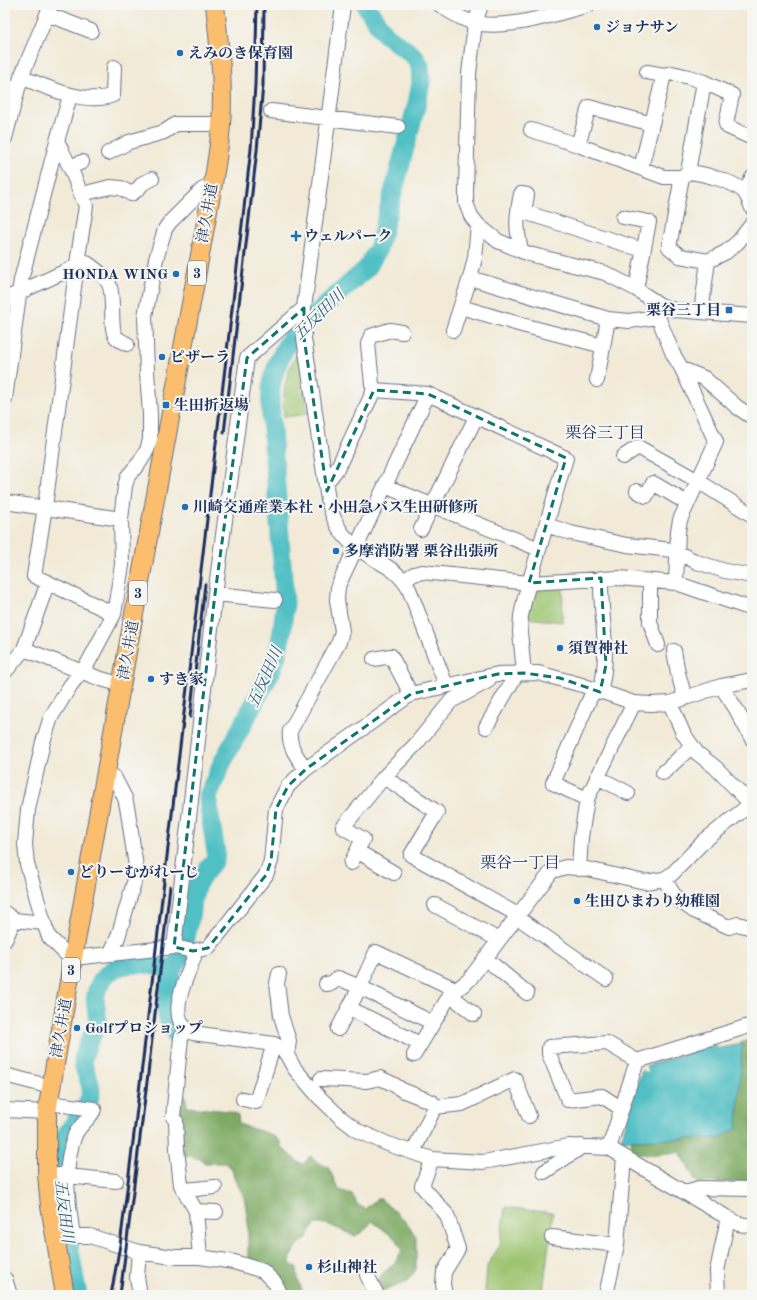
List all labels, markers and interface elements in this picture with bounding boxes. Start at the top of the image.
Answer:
place label: ジョナサン [605,19,679,36]
marker: ジョナサン [592,22,602,32]
place label: えみのき保育園 [188,45,293,62]
marker: えみのき保育園 [175,48,185,58]
street label: 津久井道 [194,182,221,244]
place label: ウェルパーク [304,228,392,245]
marker: ウェルパーク [291,231,301,241]
road number: 3 [188,261,206,285]
place label: HONDA WING [62,268,168,283]
marker: HONDA WING [171,269,181,279]
water label: 五反田川 [290,285,349,343]
place label: 栗谷三丁目 [646,302,721,319]
marker: 栗谷三丁目 [724,305,734,315]
place label: ピザーラ [170,349,230,366]
marker: ピザーラ [157,352,167,362]
place label: 生田折返場 [174,397,249,414]
marker: 生田折返場 [161,400,171,410]
district label: 栗谷三丁目 [565,424,645,442]
place label: 川崎交通産業本社・小田急バス生田研修所 [193,498,478,516]
marker: 川崎交通産業本社・小田急バス生田研修所 [180,502,190,512]
place label: 多摩消防署 栗谷出張所 [344,543,498,560]
marker: 多摩消防署 栗谷出張所 [331,546,341,556]
road number: 3 [129,581,147,605]
street label: 津久井道 [115,619,142,681]
place label: 須賀神社 [568,640,628,657]
water label: 五反田川 [245,643,287,710]
marker: 須賀神社 [555,643,565,653]
place label: すき家 [159,671,204,688]
marker: すき家 [146,674,156,684]
district label: 栗谷一丁目 [480,854,560,872]
place label: どりーむがれーじ [79,864,199,881]
marker: どりーむがれーじ [66,867,76,877]
place label: 生田ひまわり幼稚園 [585,893,720,910]
marker: 生田ひまわり幼稚園 [572,896,582,906]
road number: 3 [62,958,80,982]
street label: 津久井道 [48,997,75,1059]
place label: Golfプロショップ [85,1020,203,1037]
marker: Golfプロショップ [72,1023,82,1033]
water label: 五反田川 [51,1178,76,1246]
place label: 杉山神社 [317,1259,377,1276]
marker: 杉山神社 [304,1262,314,1272]

